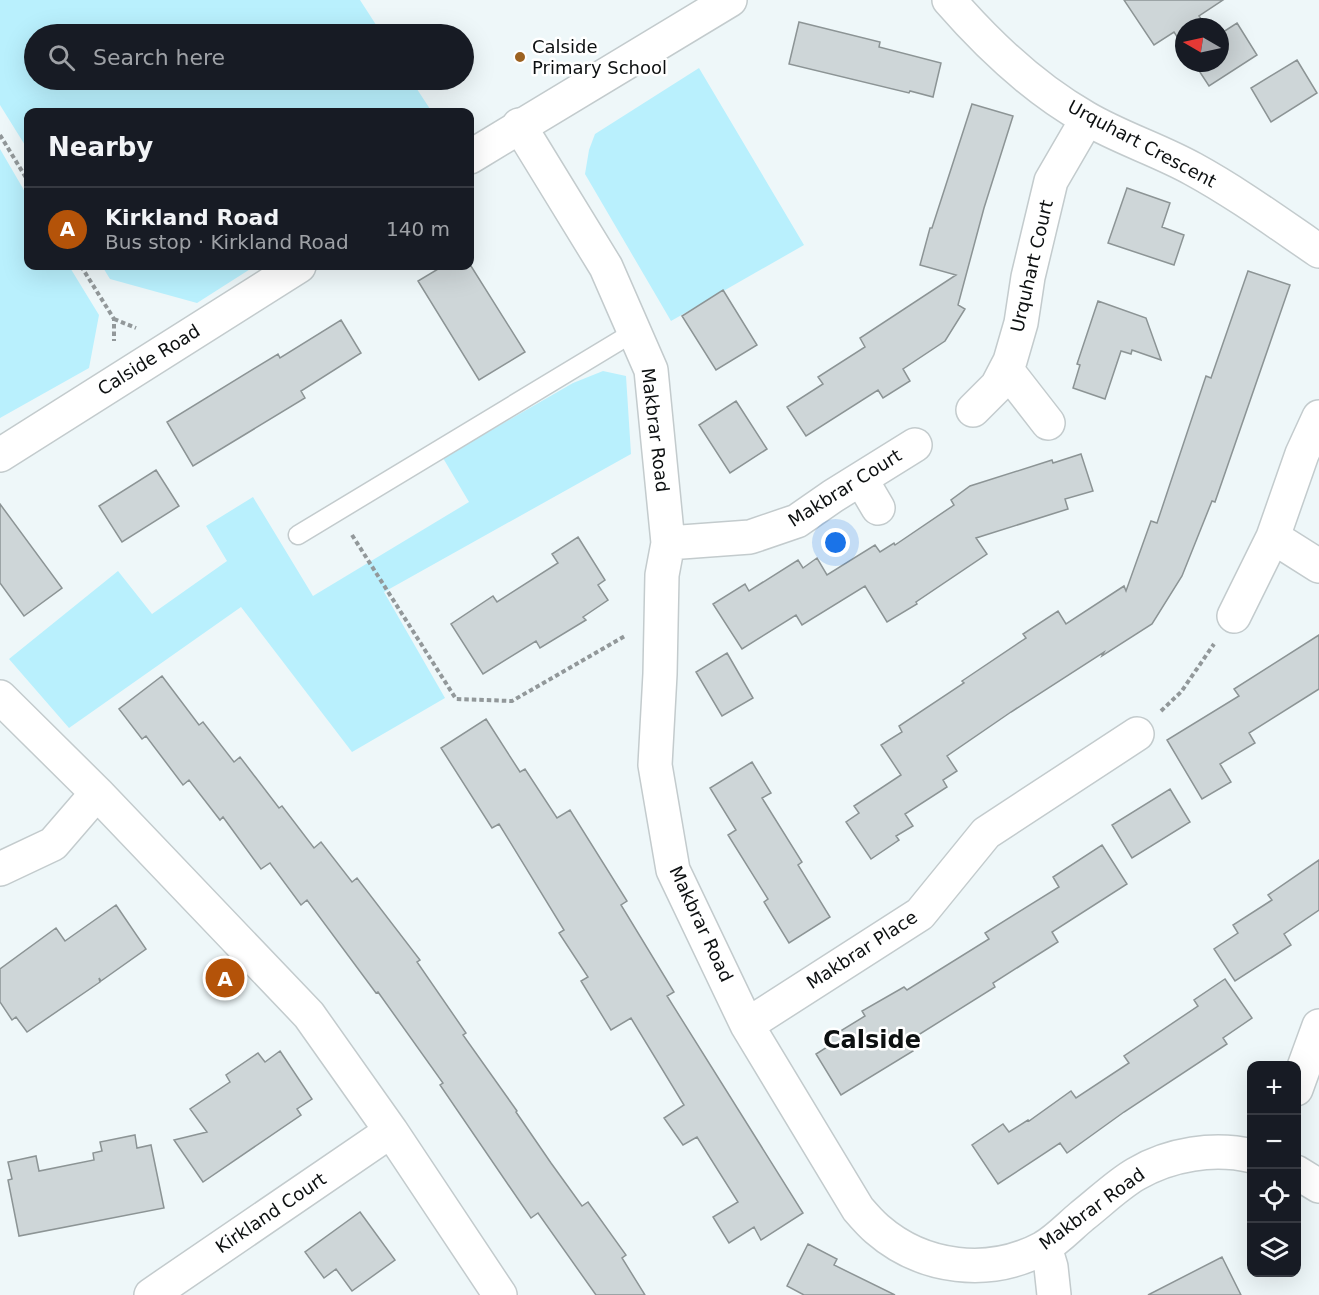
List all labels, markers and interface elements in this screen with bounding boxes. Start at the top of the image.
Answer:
north arrow [1175,18,1229,72]
search box [24,24,474,90]
place label: Calside Primary School [532,36,667,78]
icon: search [45,41,78,74]
text: Search here [93,45,225,70]
marker: Calside Primary School [513,50,527,64]
street label: Urquhart Crescent [1064,96,1220,192]
text: Nearby [48,132,153,162]
street label: Urquhart Court [1006,198,1057,334]
text: Kirkland Road [105,205,279,230]
text: A [60,217,75,241]
text: 140 m [386,217,450,241]
text: Bus stop · Kirkland Road [105,230,349,254]
street label: Calside Road [94,320,204,399]
street label: Makbrar Road [637,367,674,493]
street label: Makbrar Court [784,444,905,531]
your location [821,528,850,557]
street label: Makbrar Road [665,863,737,985]
street label: Makbrar Place [802,906,921,993]
pin: A [206,956,244,1000]
district label: Calside [823,1026,921,1054]
map controls [1247,1061,1301,1277]
button: + [1247,1061,1301,1115]
button: − [1247,1115,1301,1169]
street label: Makbrar Road [1035,1163,1148,1254]
street label: Kirkland Court [212,1168,330,1257]
button: locate [1247,1169,1301,1223]
button: layers [1247,1223,1301,1277]

